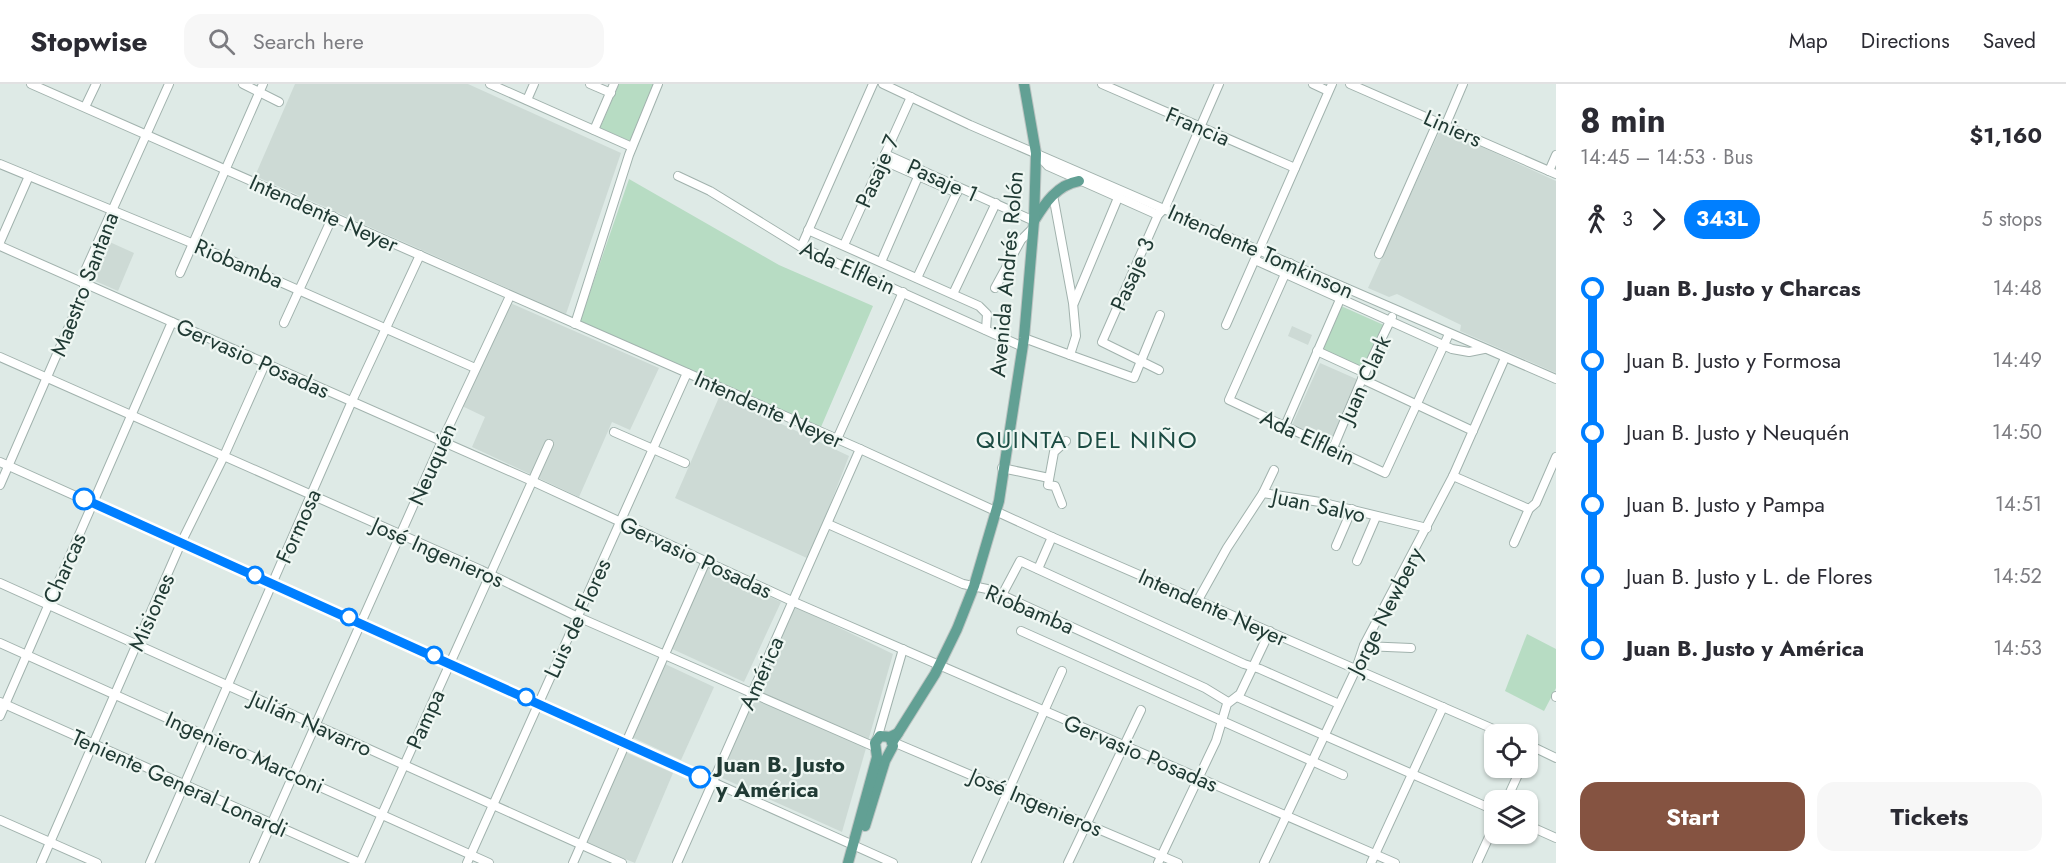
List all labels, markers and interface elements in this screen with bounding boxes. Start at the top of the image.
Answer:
search box [184,14,604,68]
text: Stopwise [30,21,148,62]
icon: search [205,25,238,58]
text: Search here [253,25,364,57]
text: Map [1789,26,1828,56]
text: Directions [1861,26,1950,56]
text: Saved [1983,26,2036,56]
text: 8 min [1580,97,1666,144]
street label: Francia [1161,98,1235,154]
street label: Liniers [1419,101,1487,155]
text: $1,160 [1970,119,2042,151]
street label: Pasaje 7 [847,129,907,212]
text: 14:45 – 14:53 · Bus [1580,143,1753,172]
street label: Pasaje 1 [902,150,984,210]
street label: Intendente Neyer [244,166,404,260]
street label: Avenida Andrés Rolón [981,170,1031,378]
street label: Intendente Tomkinson [1163,196,1359,306]
icon: walk [1580,203,1613,236]
icon: forward [1642,203,1675,236]
text: 343L [1696,204,1748,234]
text: 3 [1622,205,1633,234]
text: 5 stops [1981,205,2042,234]
street label: Maestro Santana [42,207,126,361]
street label: Riobamba [190,230,288,296]
street label: Ada Elflein [795,232,901,302]
street label: Pasaje 3 [1102,232,1162,316]
text: Juan B. Justo y Charcas [1626,272,1861,304]
text: 14:48 [1993,274,2042,303]
street label: Gervasio Posadas [171,310,335,406]
street label: Juan Clark [1328,330,1398,431]
text: Juan B. Justo y Formosa [1626,344,1841,376]
text: 14:49 [1992,346,2042,375]
street label: Intendente Neyer [689,362,849,456]
street label: Ada Elflein [1255,401,1361,473]
text: Juan B. Justo y Neuquén [1626,416,1849,448]
street label: Neuquén [400,418,464,510]
text: 14:50 [1992,418,2042,447]
district label: QUINTA DEL NIÑO [976,422,1198,457]
street label: Juan Salvo [1266,479,1369,530]
street label: Formosa [267,484,329,568]
unlabelled marker [73,488,95,510]
text: Juan B. Justo y Pampa [1626,488,1825,520]
text: 14:51 [1995,490,2042,519]
street label: José Ingenieros [364,507,509,595]
street label: Gervasio Posadas [615,508,778,606]
street label: Charcas [34,527,94,608]
street label: Jorge Newbery [1338,541,1431,683]
street label: Luis de Flores [535,553,619,683]
street label: Intendente Neyer [1133,560,1293,654]
text: Juan B. Justo y L. de Flores [1626,560,1872,592]
text: 14:52 [1993,562,2042,591]
unlabelled marker [246,566,264,584]
street label: Misiones [120,568,182,656]
street label: Riobamba [981,576,1079,642]
unlabelled marker [340,608,358,626]
street label: América [731,631,791,715]
text: Juan B. Justo y América [1626,632,1864,664]
text: 14:53 [1993,634,2042,663]
unlabelled marker [425,646,443,664]
street label: Julián Navarro [242,681,377,764]
street label: Pampa [398,684,452,754]
unlabelled marker [517,688,535,706]
street label: Ingeniero Marconi [161,703,329,801]
street label: Gervasio Posadas [1059,706,1223,800]
street label: Teniente General Lonardi [67,721,293,845]
map controls [1484,724,1538,844]
button: locate [1484,724,1538,778]
place label: Juan B. Justo y América [712,748,845,805]
street label: José Ingenieros [962,758,1108,844]
marker: Juan B. Justo y América [689,766,711,788]
button: Start [1580,782,1805,851]
button: Tickets [1817,782,2042,851]
button: layers [1484,790,1538,844]

